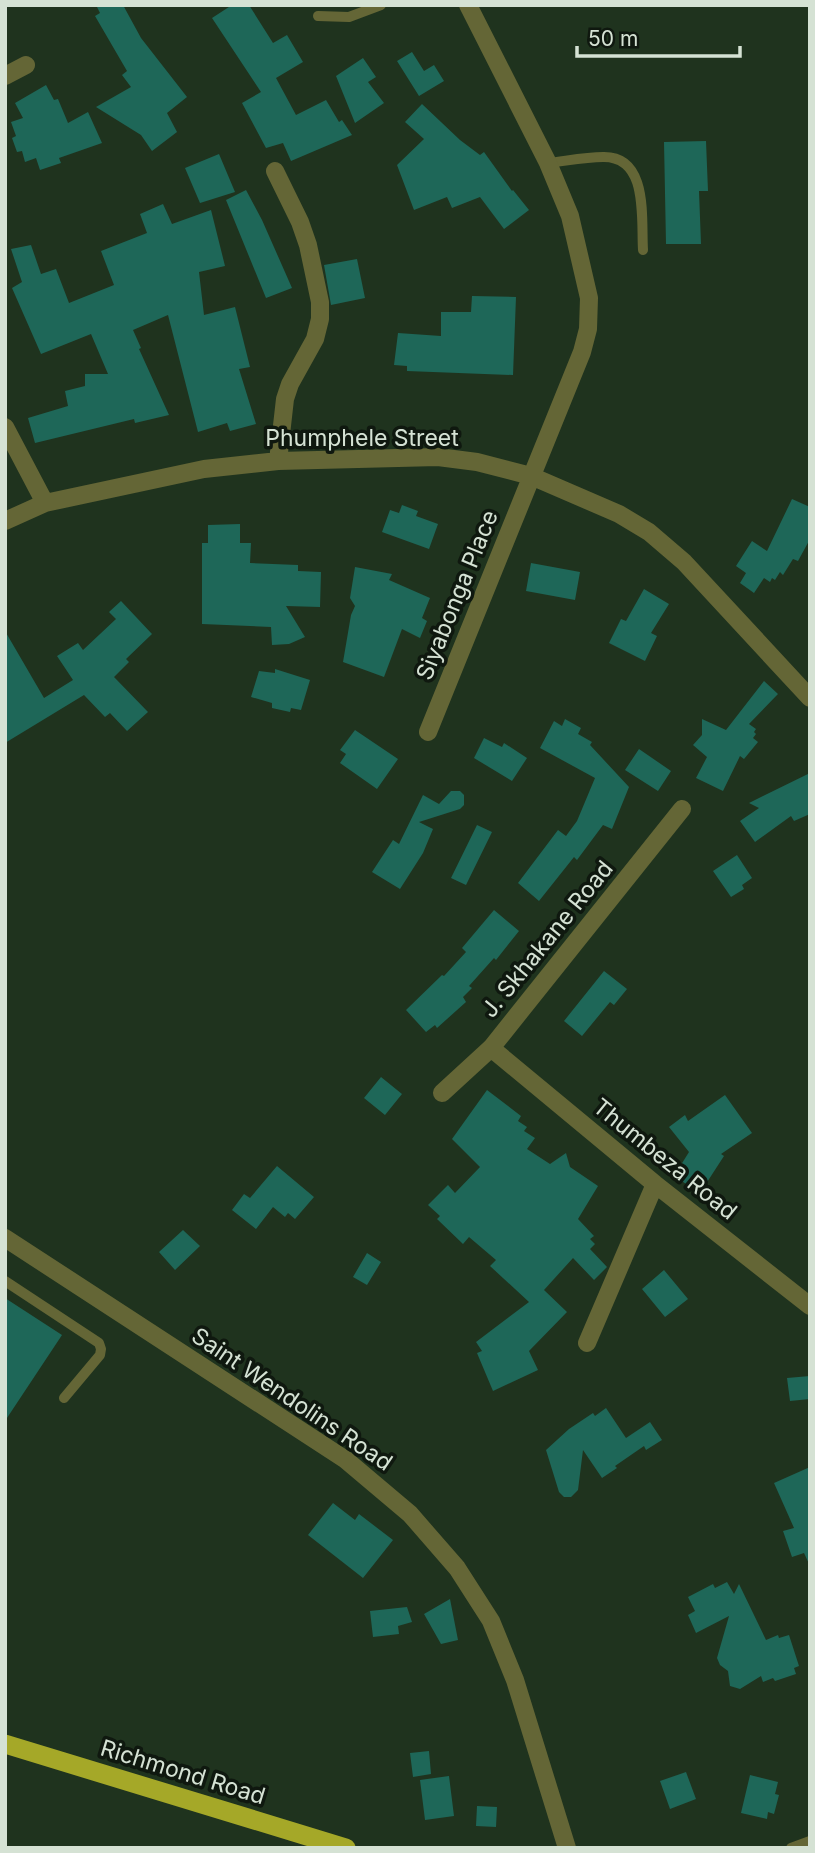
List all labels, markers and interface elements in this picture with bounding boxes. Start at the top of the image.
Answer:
scale bar [577,14,740,58]
text: 50 m [588,26,638,51]
street label: Phumphele Street [265,424,459,452]
street label: Siyabonga Place [410,506,504,684]
street label: J. Skhakane Road [475,855,619,1023]
street label: Thumbeza Road [587,1092,743,1226]
street label: Saint Wendolins Road [186,1321,398,1477]
street label: Richmond Road [97,1734,269,1810]

